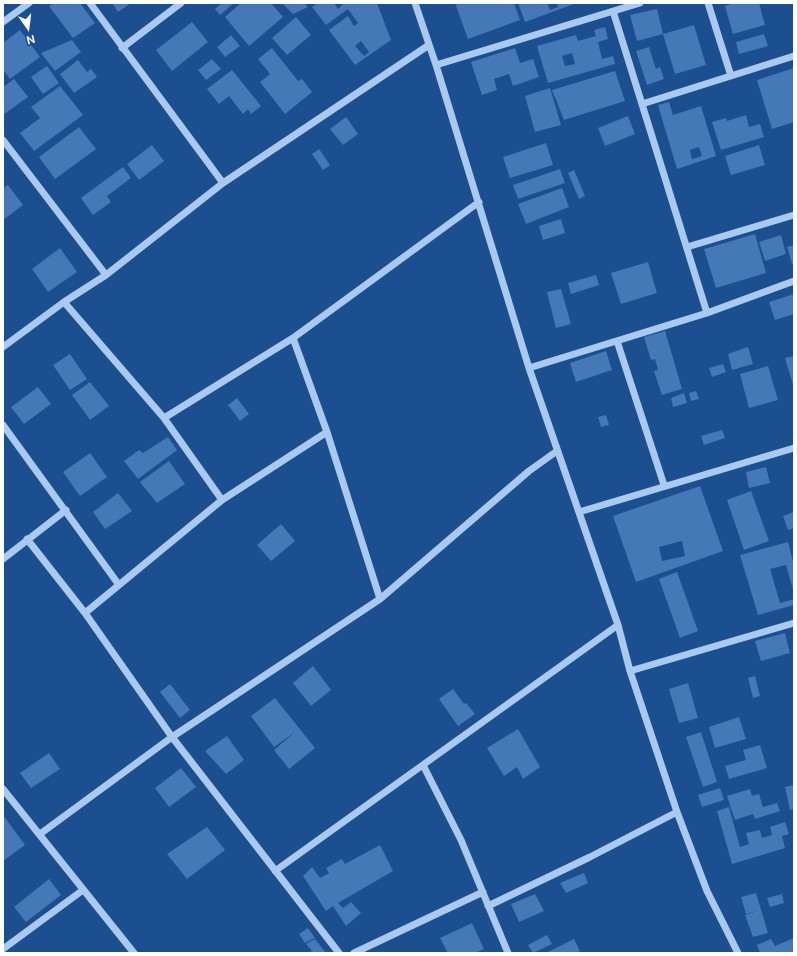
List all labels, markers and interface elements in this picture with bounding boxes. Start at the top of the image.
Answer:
north arrow [8,8,48,48]
text: N [25,33,37,47]

